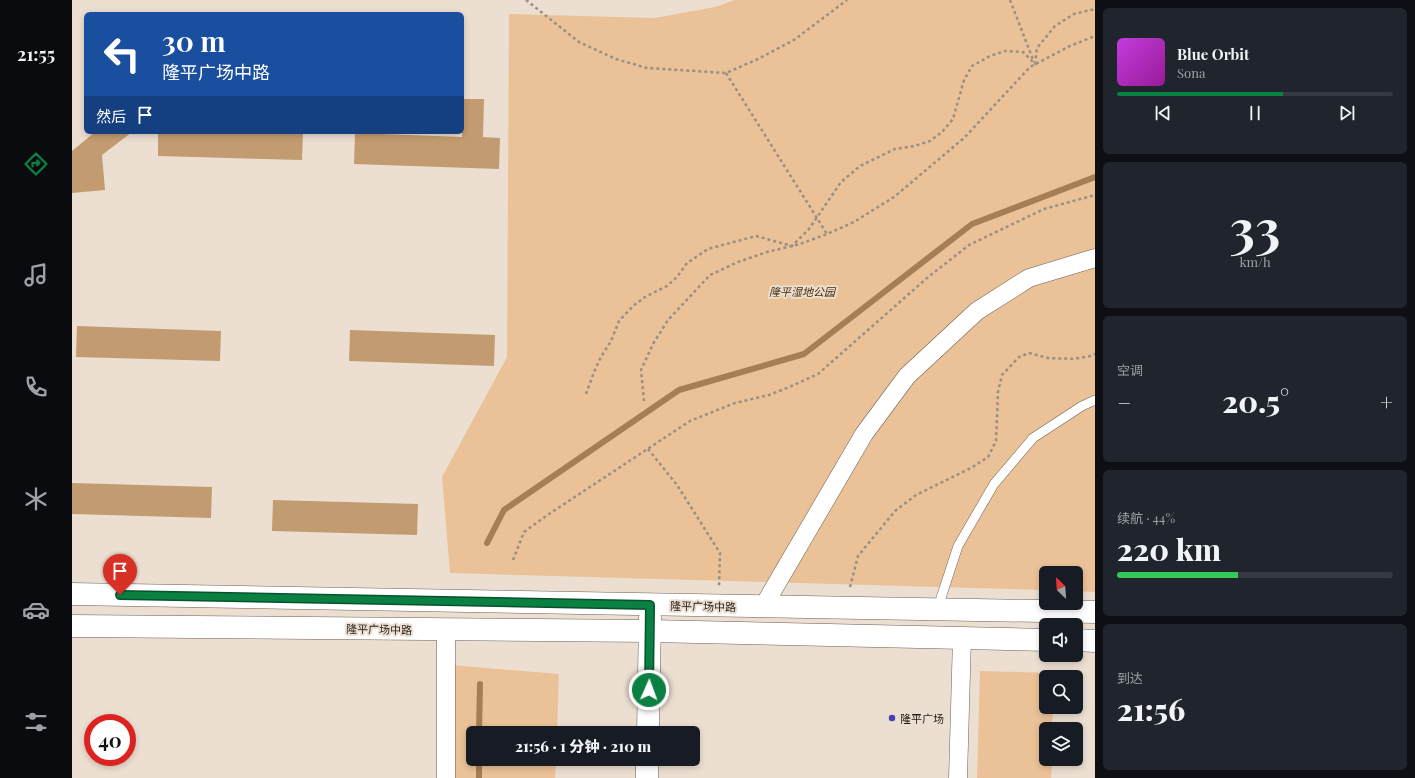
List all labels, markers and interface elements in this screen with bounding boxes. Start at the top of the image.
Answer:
text: 30 m [162,22,226,59]
icon: left [96,28,148,80]
text: 21:55 [17,42,55,66]
text: Blue Orbit [1177,44,1249,64]
text: 隆平广场中路 [162,60,270,84]
text: Sona [1177,64,1205,81]
icon: previous [1152,102,1174,124]
icon: pause [1244,102,1266,124]
icon: next [1336,102,1358,124]
icon: arrive [134,104,156,126]
text: 然后 [96,106,126,126]
icon: directions [22,150,50,178]
text: 33 [1230,192,1280,261]
text: km/h [1239,253,1271,270]
icon: music [22,261,50,289]
park label: 隆平湿地公园 [769,284,837,299]
text: 空调 [1117,361,1143,378]
icon: phone [22,373,50,401]
text: 20.5° [1222,381,1289,421]
text: − [1117,387,1131,417]
text: + [1380,387,1393,417]
icon: climate [22,485,50,513]
text: 续航 · 44% [1117,509,1175,526]
text: 220 km [1117,529,1221,569]
pin [103,554,137,595]
icon: arrive [109,560,131,582]
north arrow [1039,566,1083,610]
map controls [1039,566,1083,766]
icon: car [22,596,50,624]
street label: 隆平广场中路 [670,598,736,614]
button: sound [1039,618,1083,662]
street label: 隆平广场中路 [346,621,412,637]
position arrow [628,669,670,711]
text: 到达 [1117,669,1143,686]
button: search [1039,670,1083,714]
text: 21:56 [1117,689,1185,729]
icon: filters [22,708,50,736]
place label: 隆平广场 [900,711,944,726]
marker: 隆平广场 [887,713,897,723]
speed limit sign: 40 [84,714,136,766]
button: layers [1039,722,1083,766]
text: 21:56 · 1 分钟 · 210 m [515,736,651,756]

